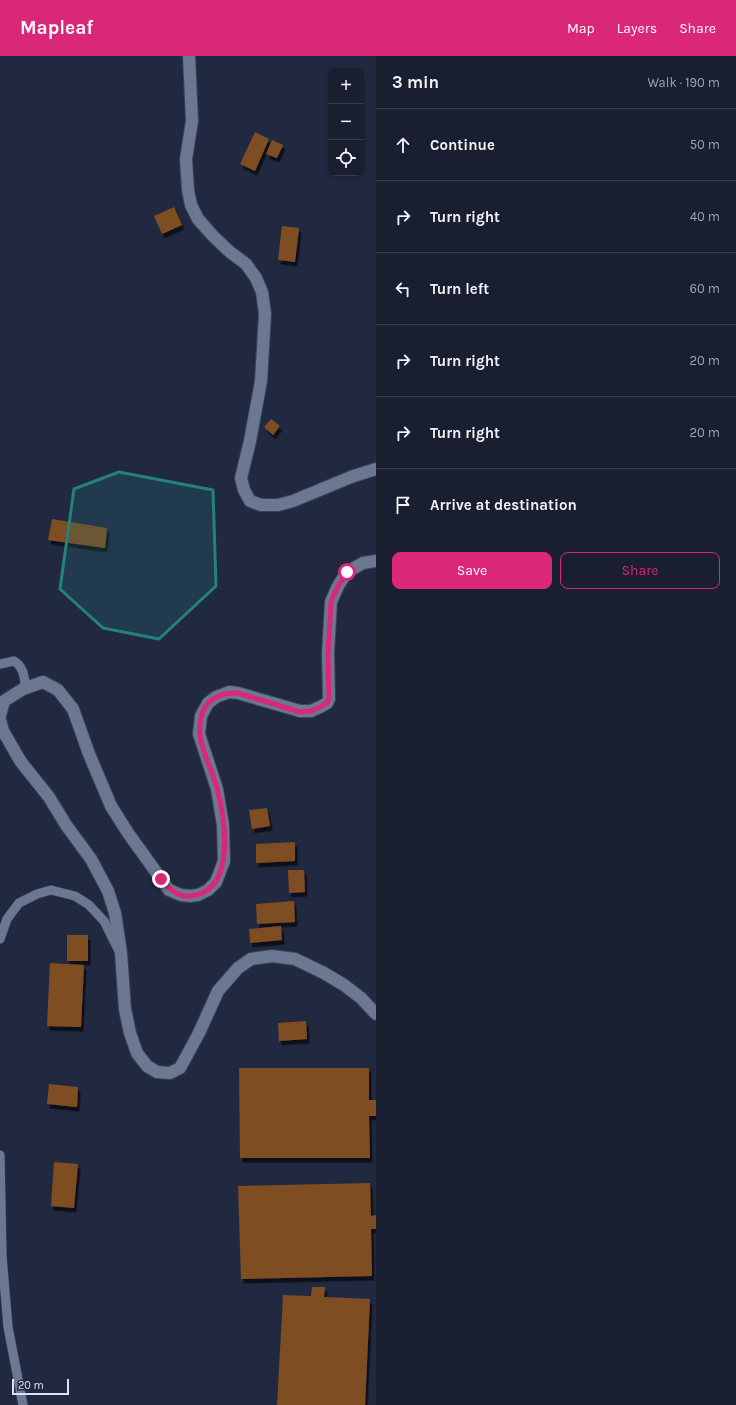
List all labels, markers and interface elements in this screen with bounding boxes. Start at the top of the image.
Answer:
text: Mapleaf [20,17,93,39]
text: Map [567,20,595,37]
text: Layers [617,20,657,37]
text: Share [679,20,716,37]
map controls [328,68,364,176]
button: + [328,68,364,104]
text: 3 min [392,72,439,92]
text: Walk · 190 m [647,75,720,90]
button: − [328,104,364,140]
icon: ahead [392,134,414,156]
text: Continue [430,136,495,154]
text: 50 m [690,137,720,152]
button: locate [328,140,364,176]
icon: right [392,206,414,228]
text: Turn right [430,208,500,226]
text: 40 m [690,209,720,224]
icon: left [392,278,414,300]
text: Turn left [430,280,489,298]
text: 60 m [690,281,720,296]
icon: right [392,350,414,372]
text: Turn right [430,352,500,370]
text: 20 m [690,353,720,368]
icon: right [392,422,414,444]
text: Turn right [430,424,500,442]
text: 20 m [690,425,720,440]
icon: arrive [392,494,414,516]
text: Arrive at destination [430,496,577,514]
button: Save [392,552,552,589]
button: Share [560,552,720,589]
route start [338,563,356,581]
route end [152,870,170,888]
scale bar [12,1377,69,1396]
text: 20 m [18,1379,44,1392]

